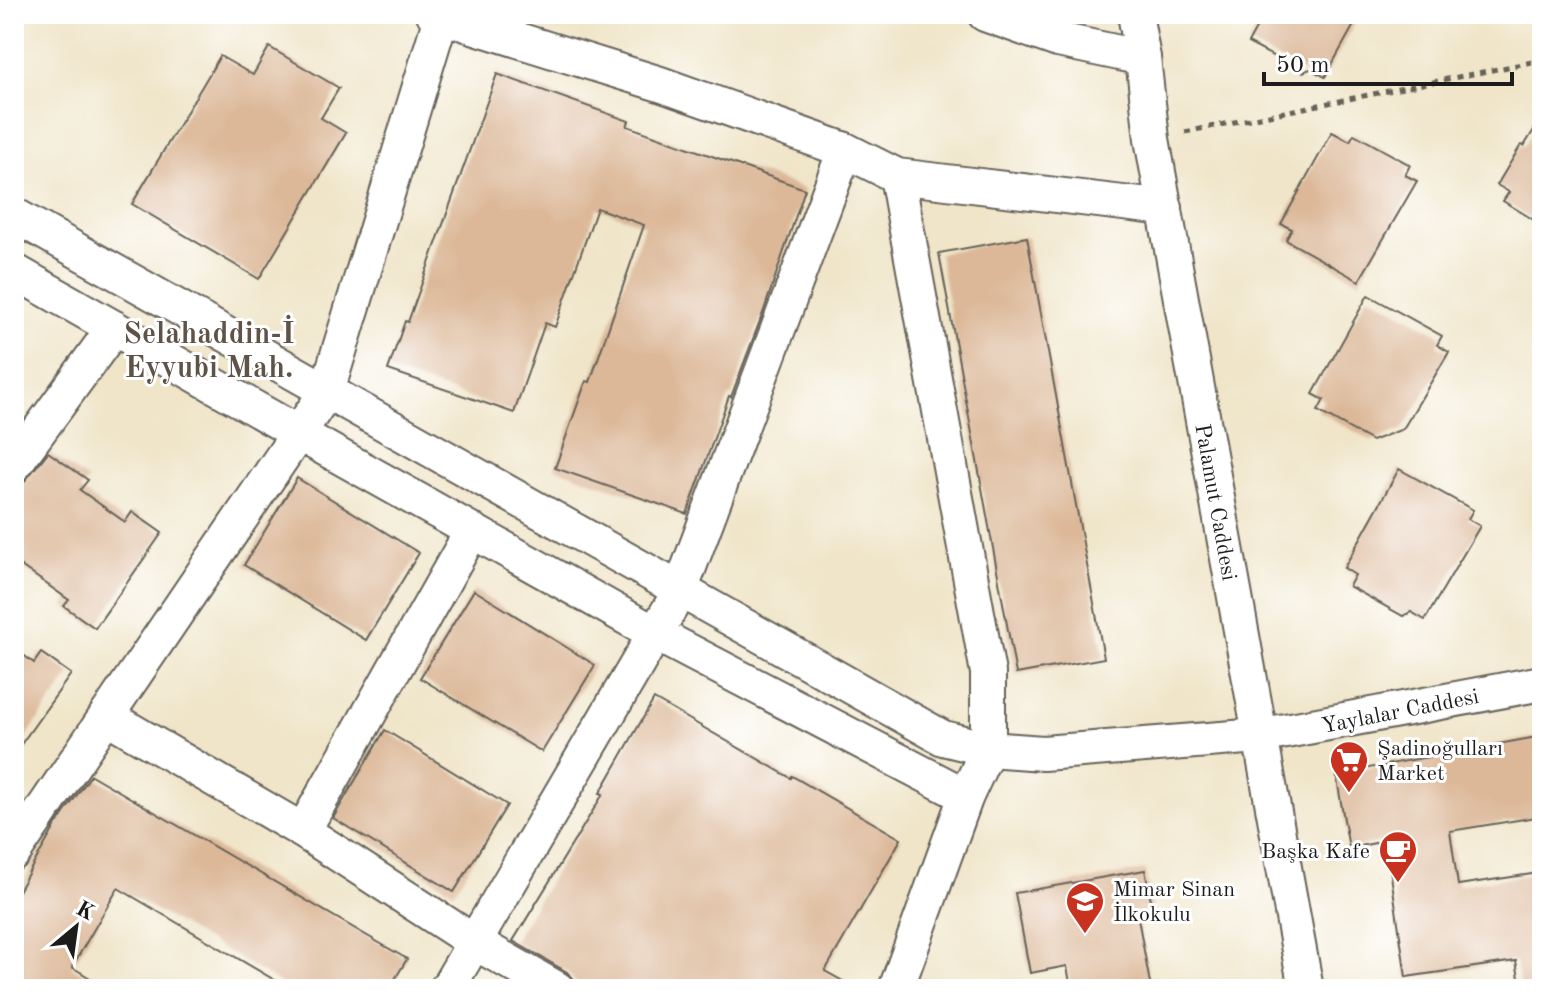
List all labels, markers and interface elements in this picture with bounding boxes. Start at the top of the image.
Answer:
scale bar [1264,36,1512,86]
text: 50 m [1276,54,1330,78]
district label: Selahaddin-İ Eyyubi Mah. [123,314,295,384]
street label: Palamut Caddesi [1190,422,1240,583]
street label: Yaylalar Caddesi [1320,686,1481,738]
place label: Şadinoğulları Market [1377,738,1503,785]
supermarket icon: Şadinoğulları Market [1328,739,1370,794]
cafe icon: Başka Kafe [1377,829,1419,884]
place label: Başka Kafe [1261,841,1370,863]
place label: Mimar Sinan İlkokulu [1113,879,1235,926]
school or university icon: Mimar Sinan İlkokulu [1064,880,1106,935]
north arrow [36,887,116,967]
text: K [72,898,98,925]

